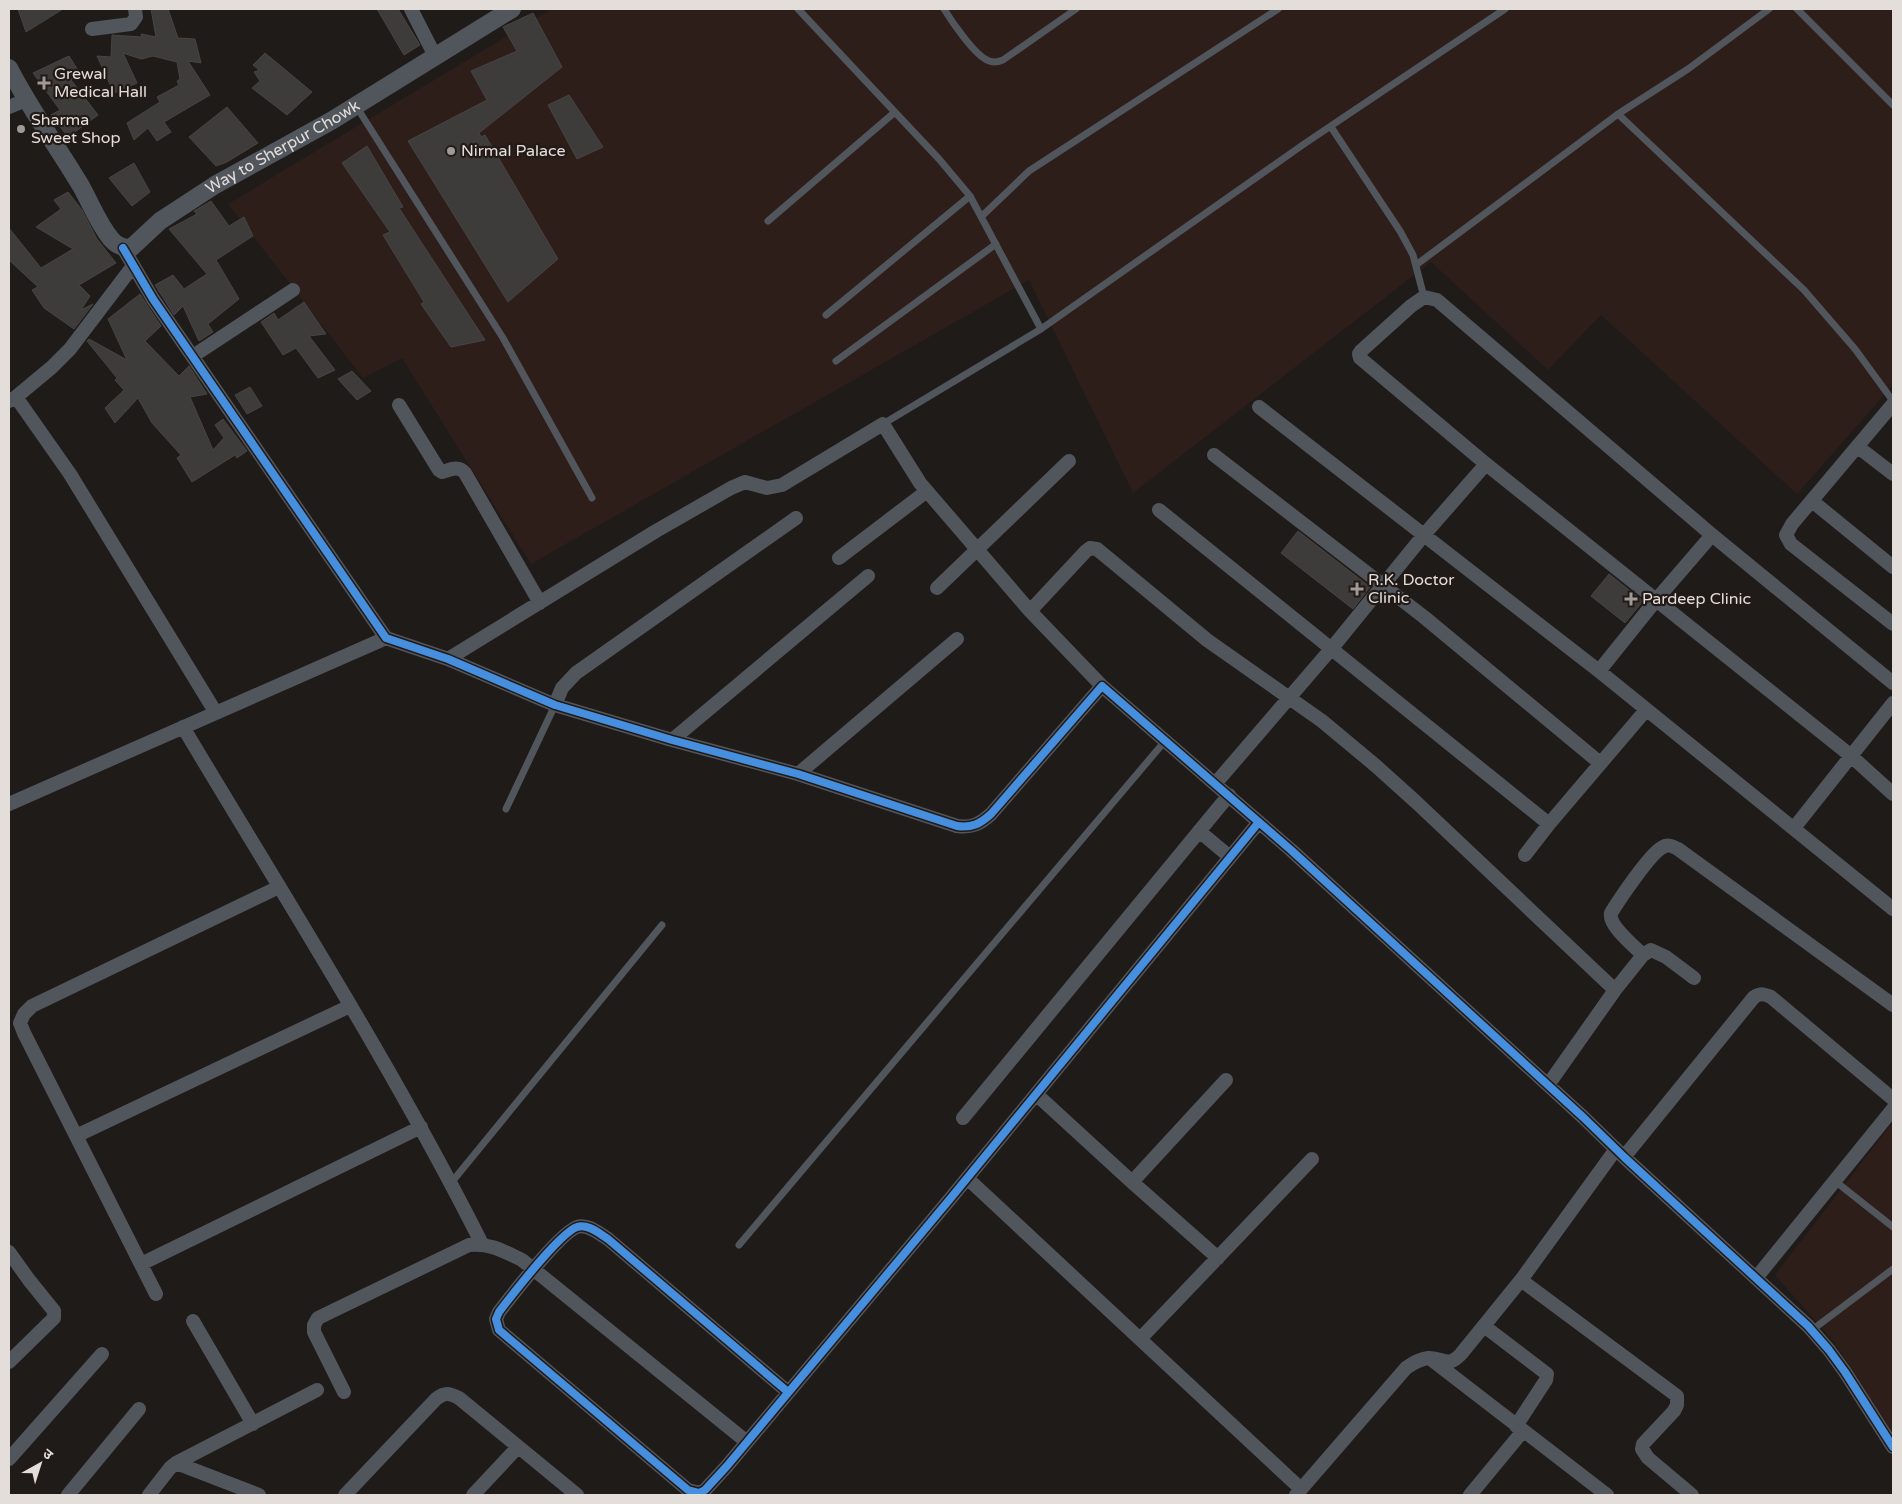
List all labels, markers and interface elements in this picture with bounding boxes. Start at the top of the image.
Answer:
place label: Grewal Medical Hall [54,64,147,102]
marker: Grewal Medical Hall [38,77,50,89]
street label: Way to Sherpur Chowk [202,95,364,198]
place label: Sharma Sweet Shop [31,110,121,148]
marker: Sharma Sweet Shop [15,123,27,135]
place label: Nirmal Palace [461,141,565,161]
marker: Nirmal Palace [445,145,457,157]
place label: R.K. Doctor Clinic [1368,570,1455,608]
marker: R.K. Doctor Clinic [1350,582,1364,596]
place label: Pardeep Clinic [1642,589,1751,609]
marker: Pardeep Clinic [1624,592,1638,606]
north arrow [15,1439,65,1489]
text: उ [39,1445,57,1464]

